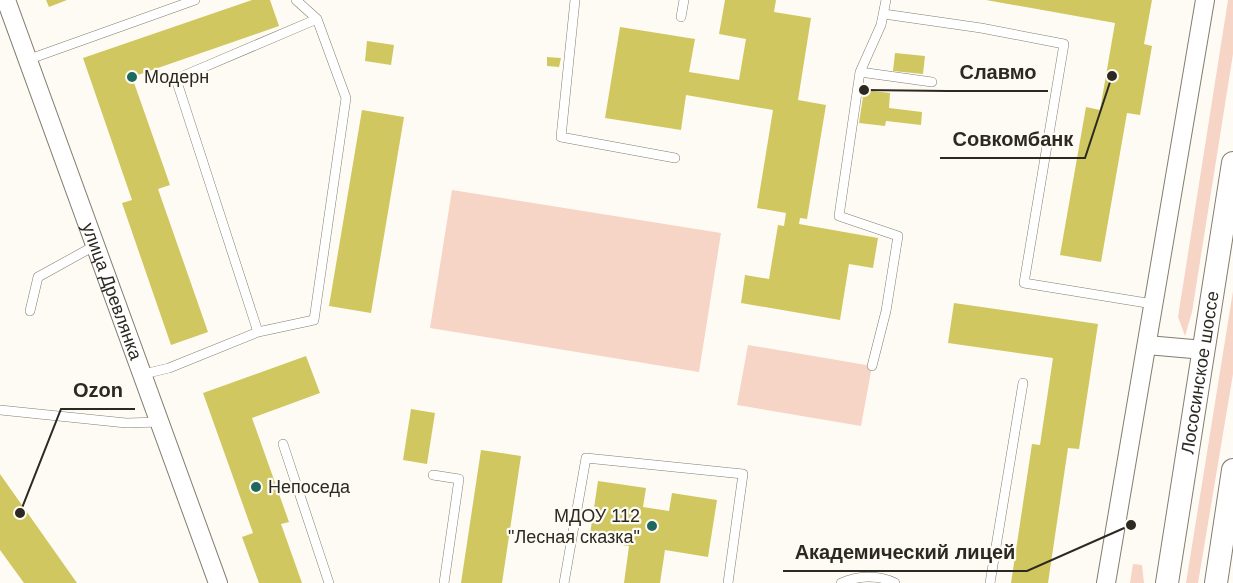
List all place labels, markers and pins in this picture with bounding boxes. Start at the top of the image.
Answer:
callout: Славмо [947,53,1048,91]
place label: Модерн [144,67,209,87]
marker: Модерн [125,70,139,84]
callout: Совкомбанк [940,120,1085,158]
callout: Ozon [61,371,135,409]
place label: Непоседа [268,477,351,497]
marker: Непоседа [249,480,263,494]
place label: МДОУ 112 "Лесная сказка" [508,506,640,547]
marker: МДОУ 112 "Лесная сказка" [645,519,659,533]
callout: Академический лицей [783,533,1027,571]

